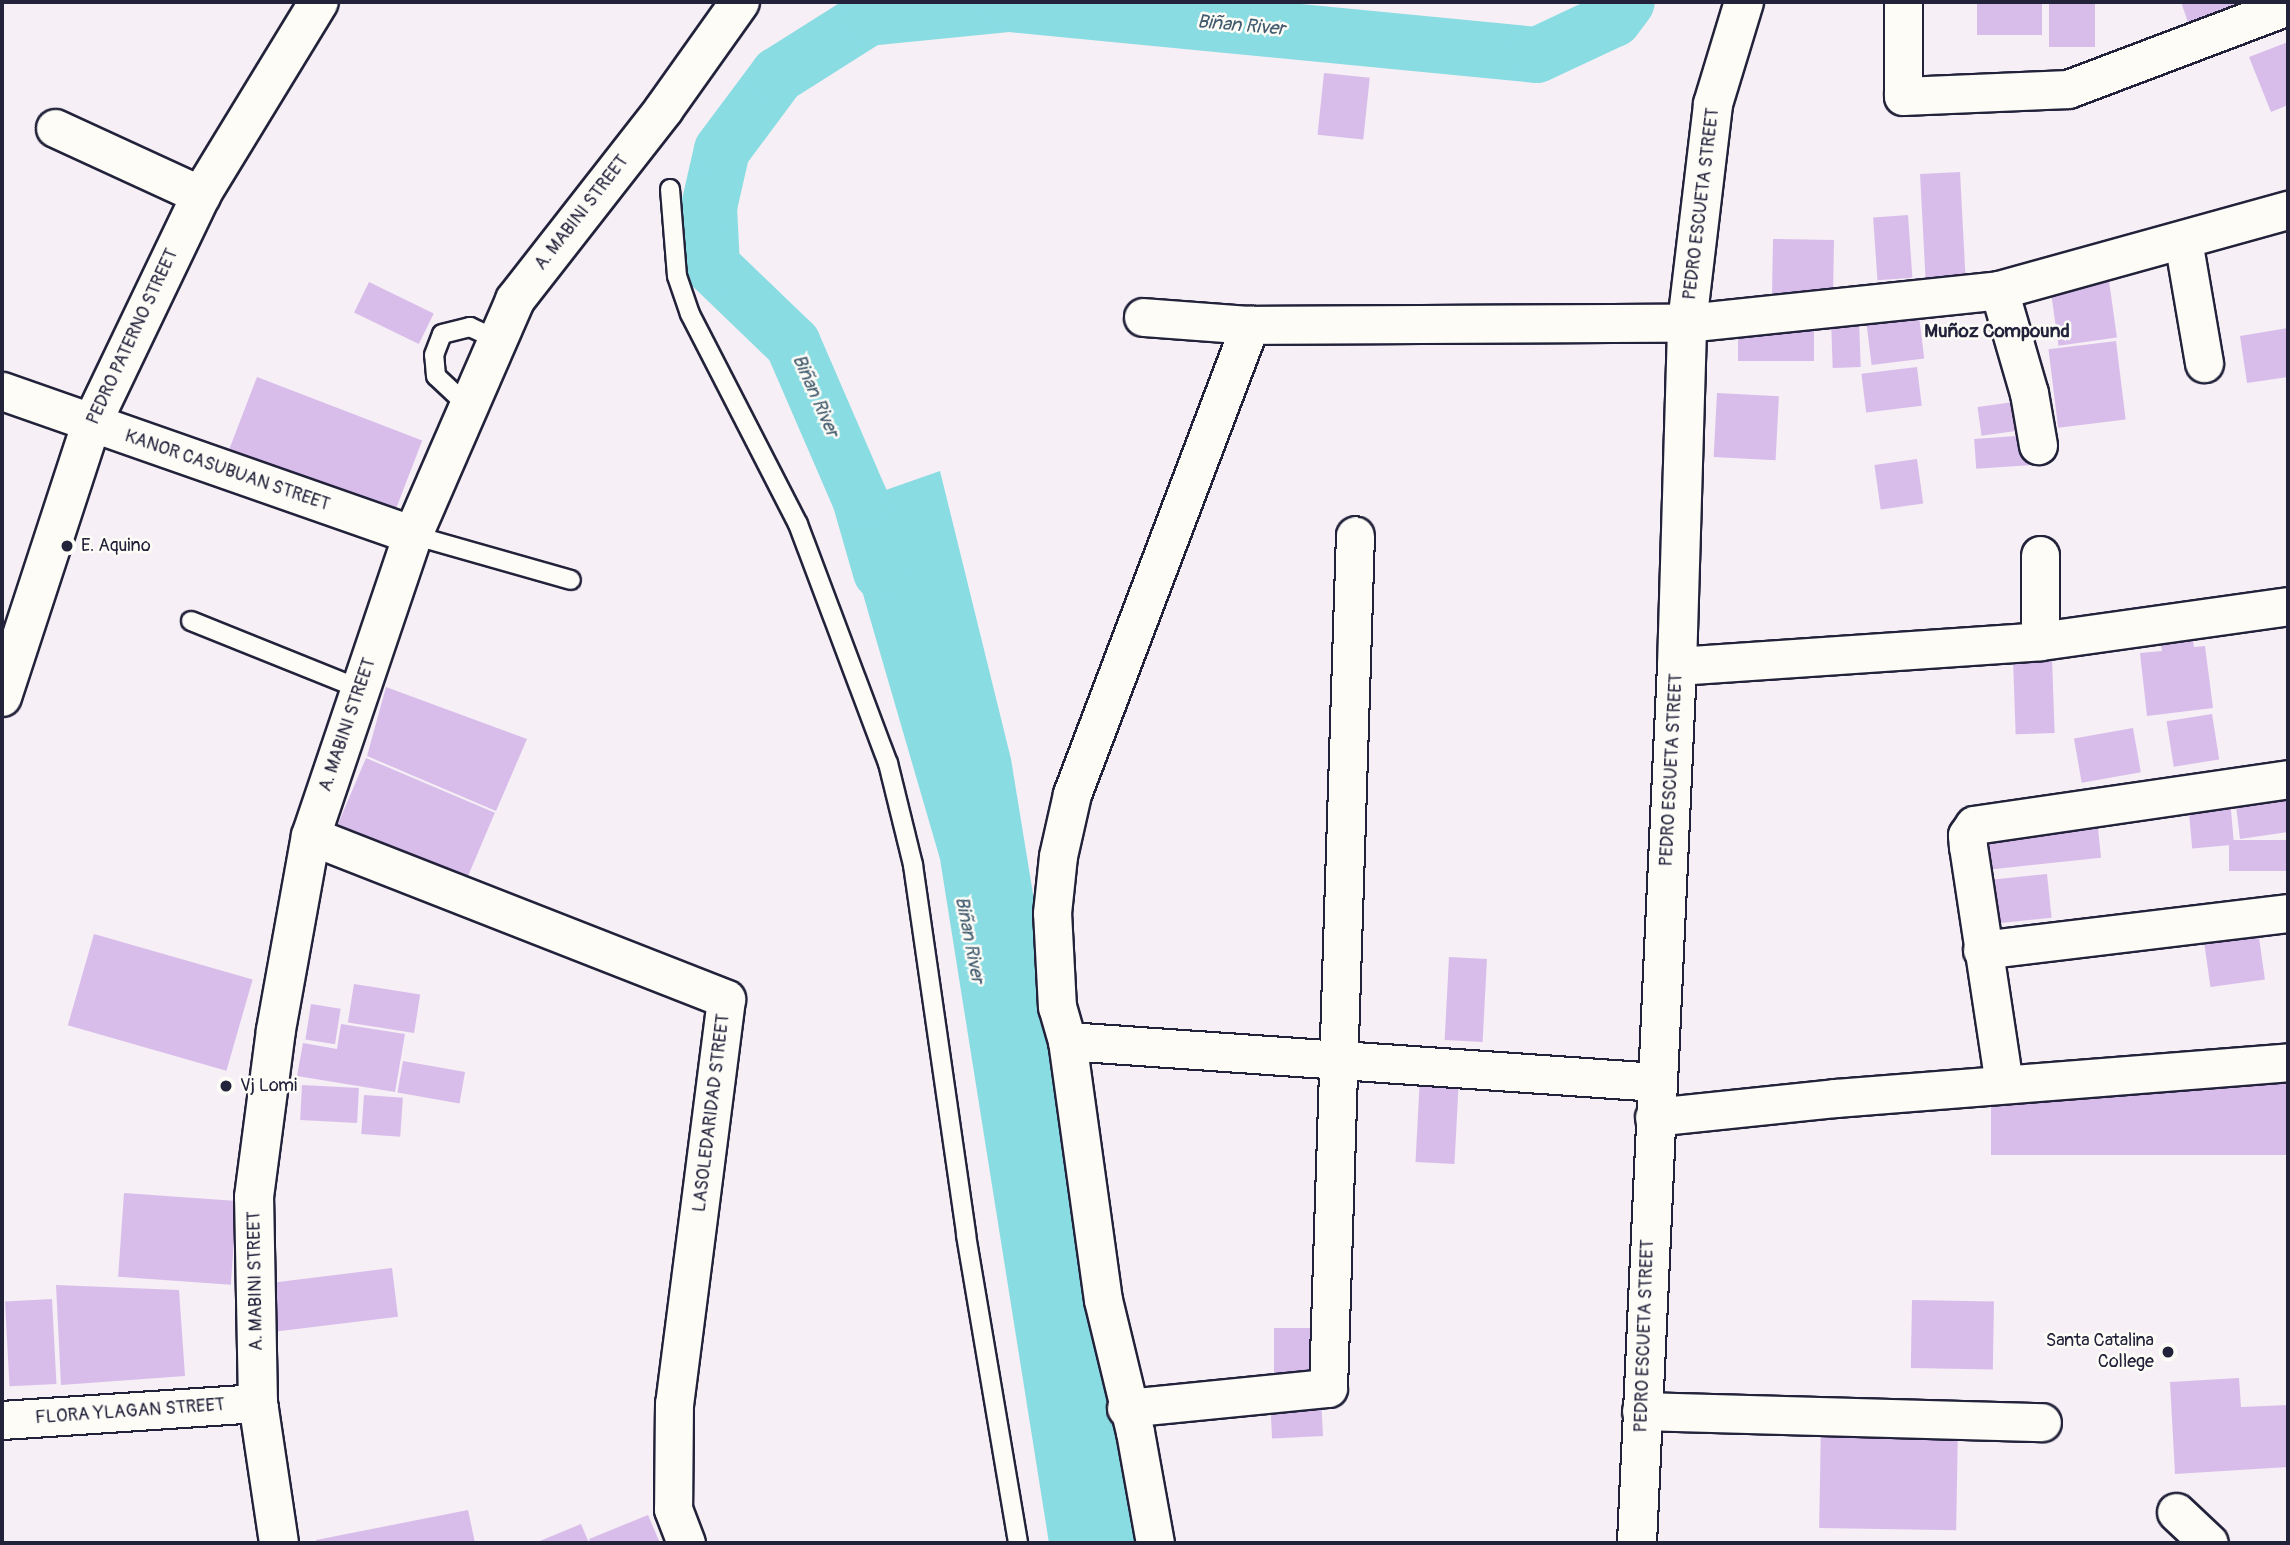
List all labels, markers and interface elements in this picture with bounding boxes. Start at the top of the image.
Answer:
water label: Biñan River [1196,11,1286,41]
street label: PEDRO ESCUETA STREET [1680,107,1724,301]
street label: A. MABINI STREET [530,151,634,275]
street label: PEDRO PATERNO STREET [83,246,183,428]
district label: Muñoz Compound [1924,321,2070,343]
water label: Biñan River [787,351,843,441]
street label: KANOR CASUBUAN STREET [122,426,332,516]
place label: E. Aquino [81,535,151,557]
marker: E. Aquino [59,538,75,554]
street label: A. MABINI STREET [315,655,381,795]
street label: PEDRO ESCUETA STREET [1656,673,1688,867]
water label: Biñan River [949,895,989,985]
street label: LASOLEDARIDAD STREET [689,1013,735,1213]
place label: Vj Lomi [240,1075,297,1097]
marker: Vj Lomi [218,1078,234,1094]
street label: A. MABINI STREET [244,1211,268,1351]
street label: PEDRO ESCUETA STREET [1631,1239,1659,1433]
place label: Santa Catalina College [2046,1331,2154,1374]
marker: Santa Catalina College [2160,1344,2176,1360]
street label: FLORA YLAGAN STREET [34,1395,226,1429]

